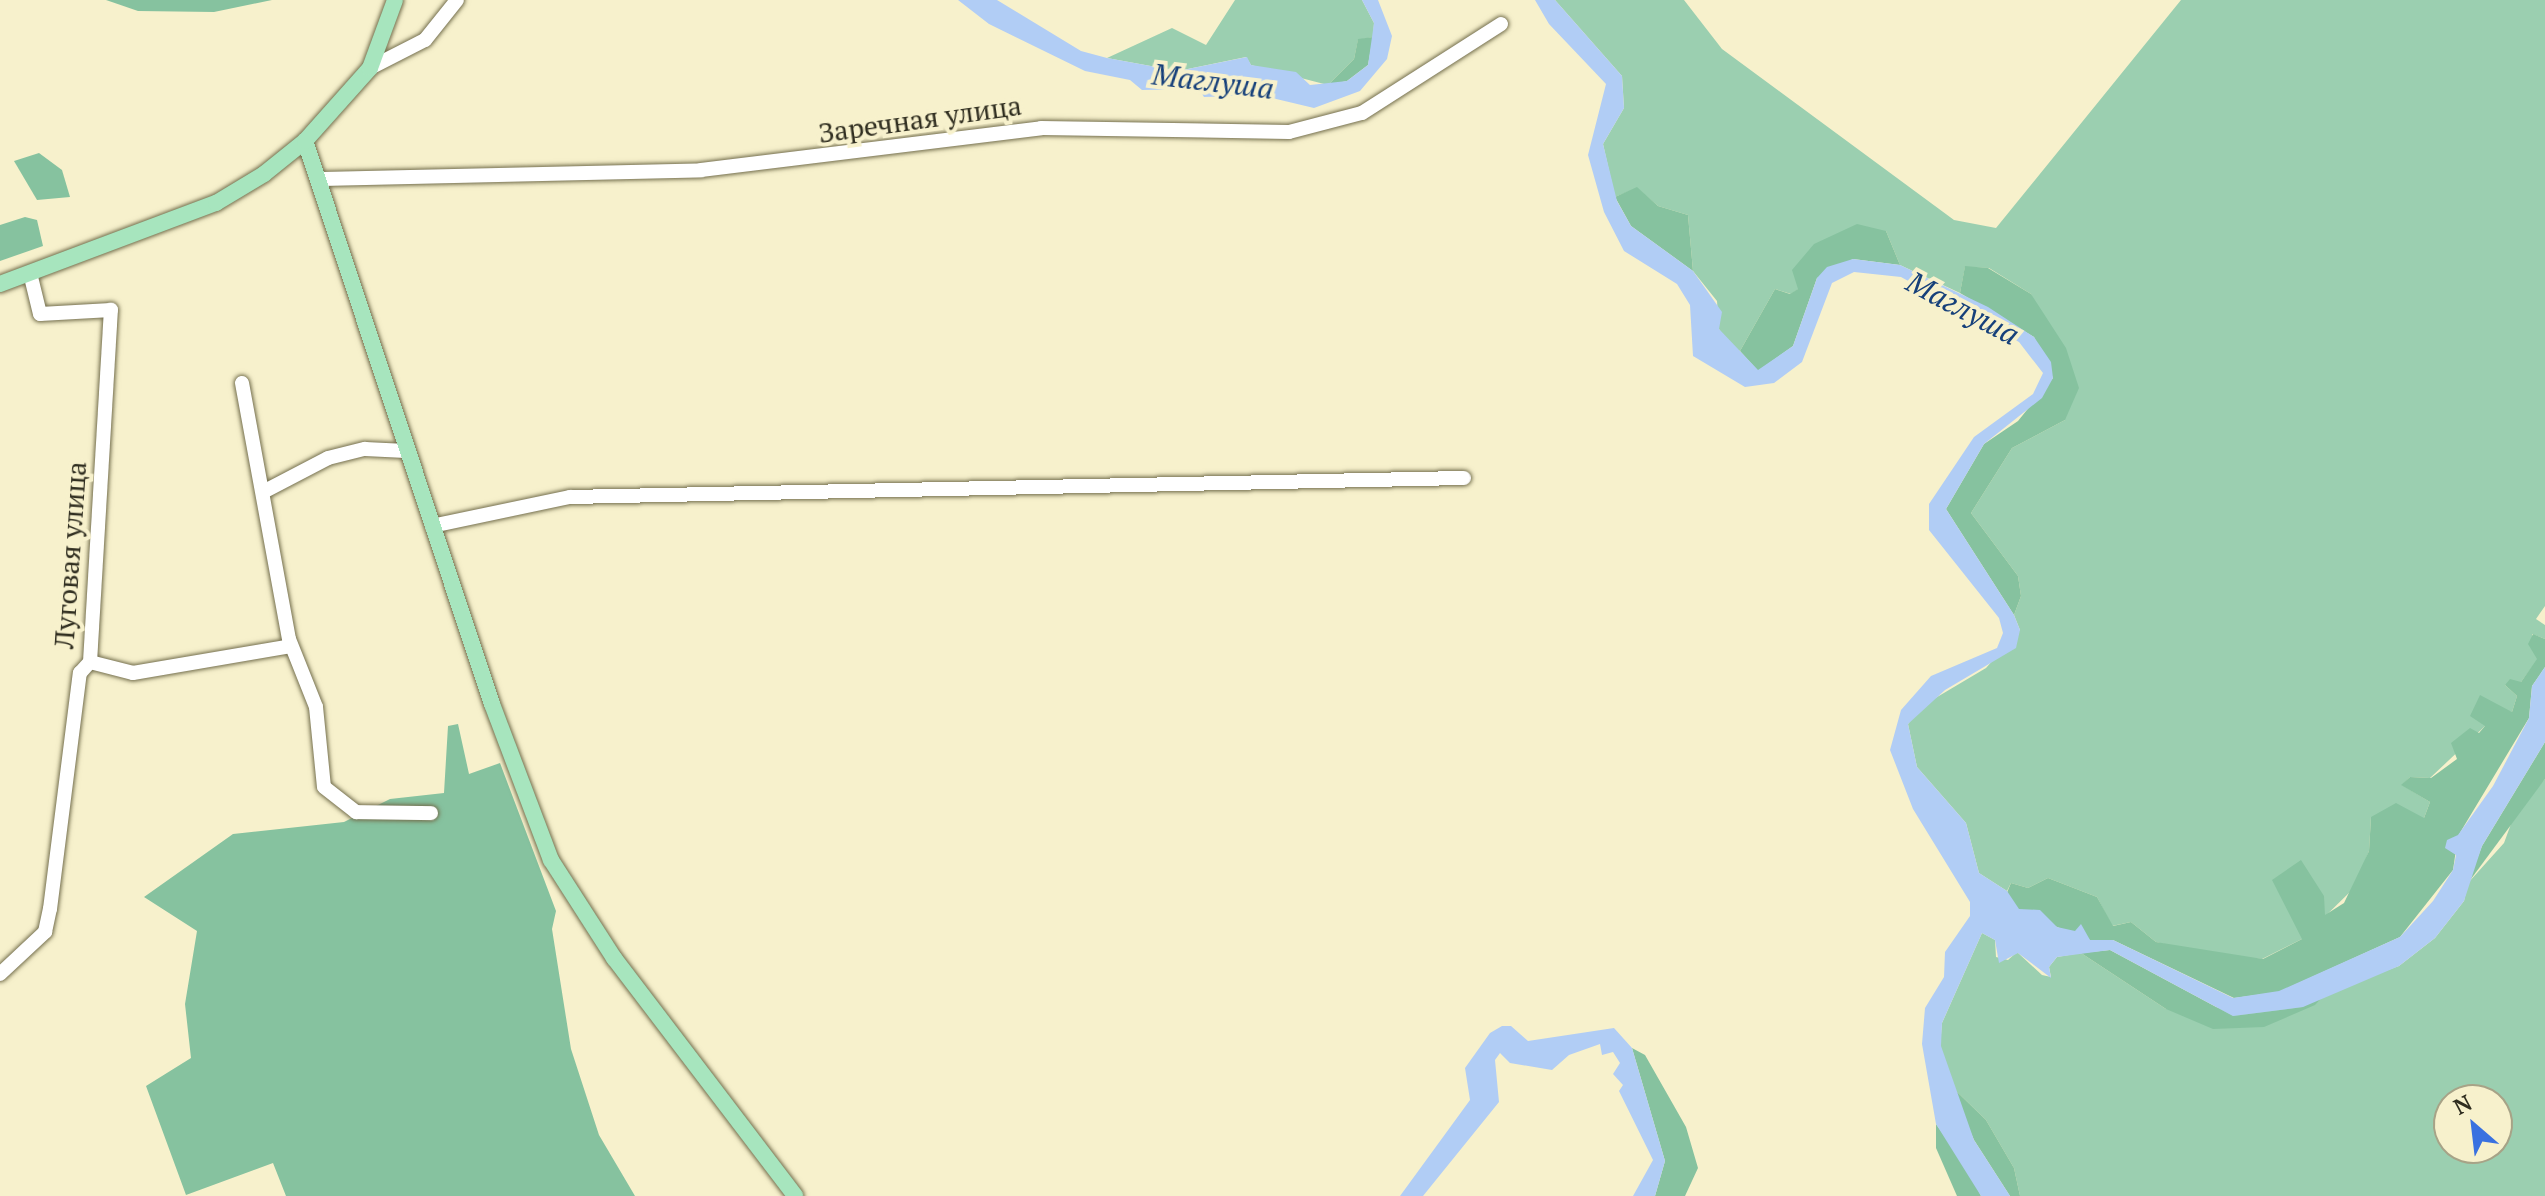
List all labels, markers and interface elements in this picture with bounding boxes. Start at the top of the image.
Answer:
water label: Маглуша [1150,56,1276,106]
street label: Заречная улица [816,88,1024,150]
water label: Маглуша [1901,263,2025,353]
street label: Луговая улица [47,460,93,650]
north arrow [2433,1084,2513,1164]
text: N [2448,1087,2477,1121]

